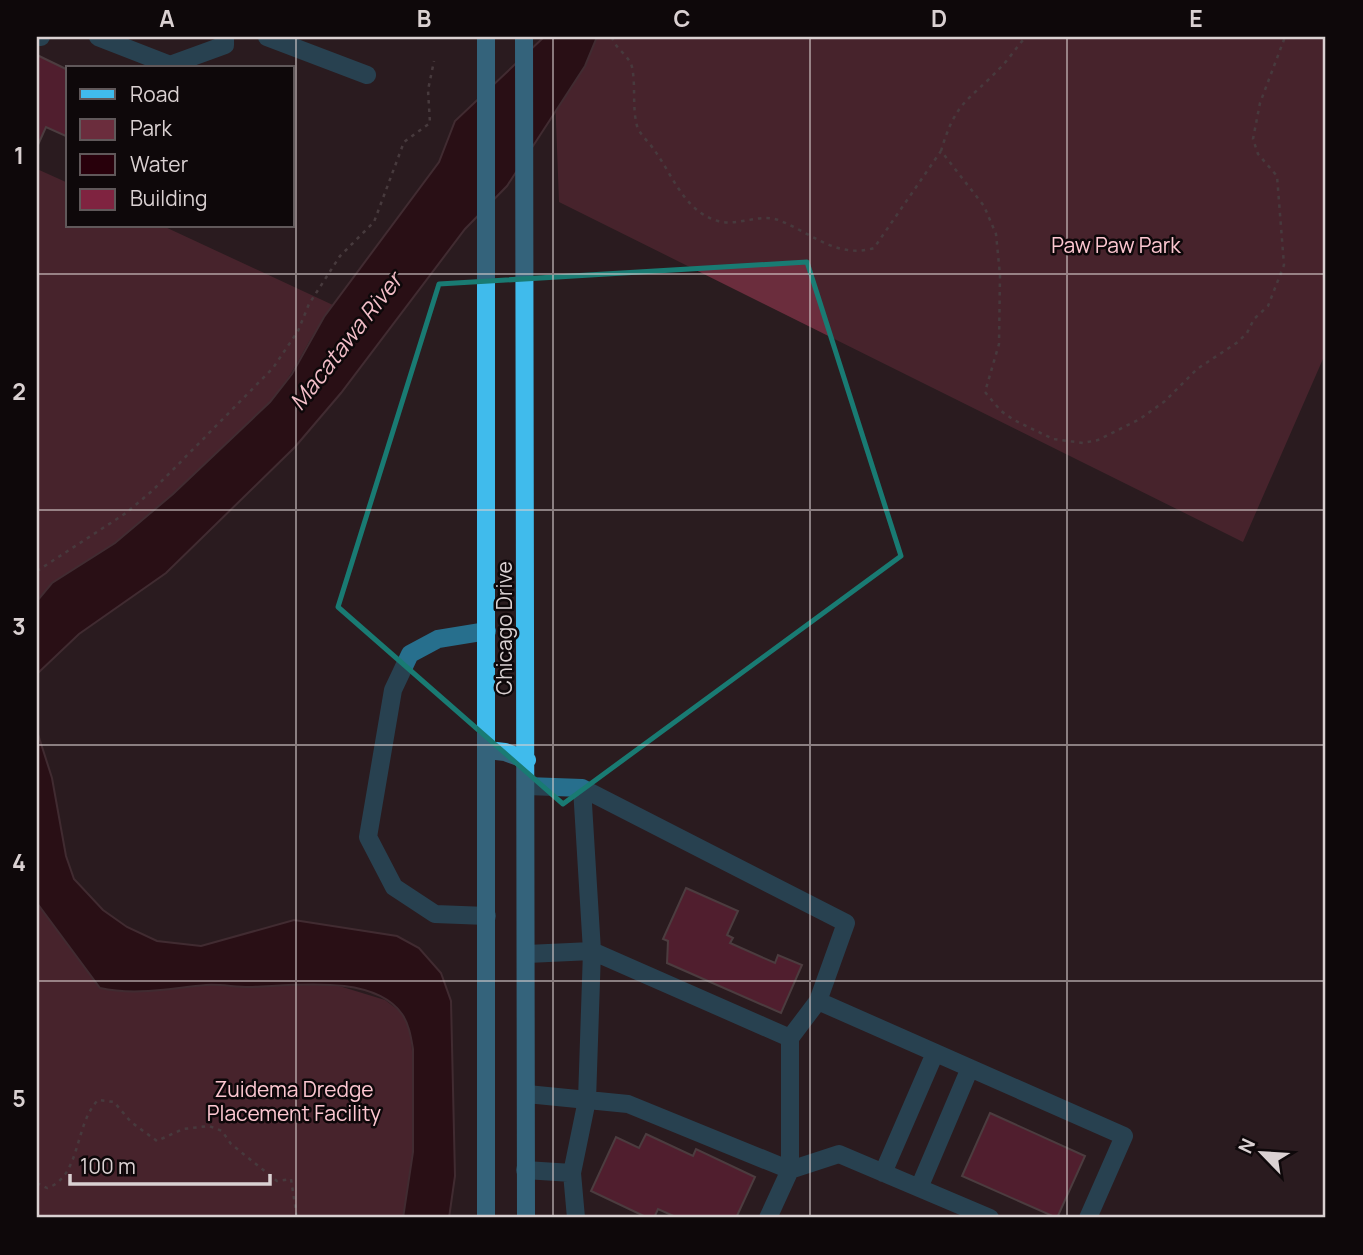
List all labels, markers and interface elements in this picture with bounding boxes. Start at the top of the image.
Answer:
text: A [159,2,175,34]
text: B [417,2,431,34]
text: C [674,2,691,34]
text: D [931,2,947,34]
text: E [1189,2,1203,34]
legend [66,66,294,228]
text: Road [130,80,180,108]
text: Park [130,114,172,142]
text: 1 [14,139,24,171]
text: Water [130,150,189,178]
text: Building [130,184,207,212]
park label: Paw Paw Park [1051,231,1181,259]
water label: Macatawa River [281,264,410,416]
text: 2 [12,375,26,407]
street label: Chicago Drive [490,561,518,695]
text: 3 [12,610,26,642]
text: 4 [12,846,26,878]
park label: Zuidema Dredge Placement Facility [207,1075,381,1127]
text: 5 [12,1082,26,1114]
north arrow [1226,1118,1296,1188]
text: N [1232,1134,1261,1157]
scale bar [70,1143,270,1187]
text: 100 m [80,1152,136,1180]

